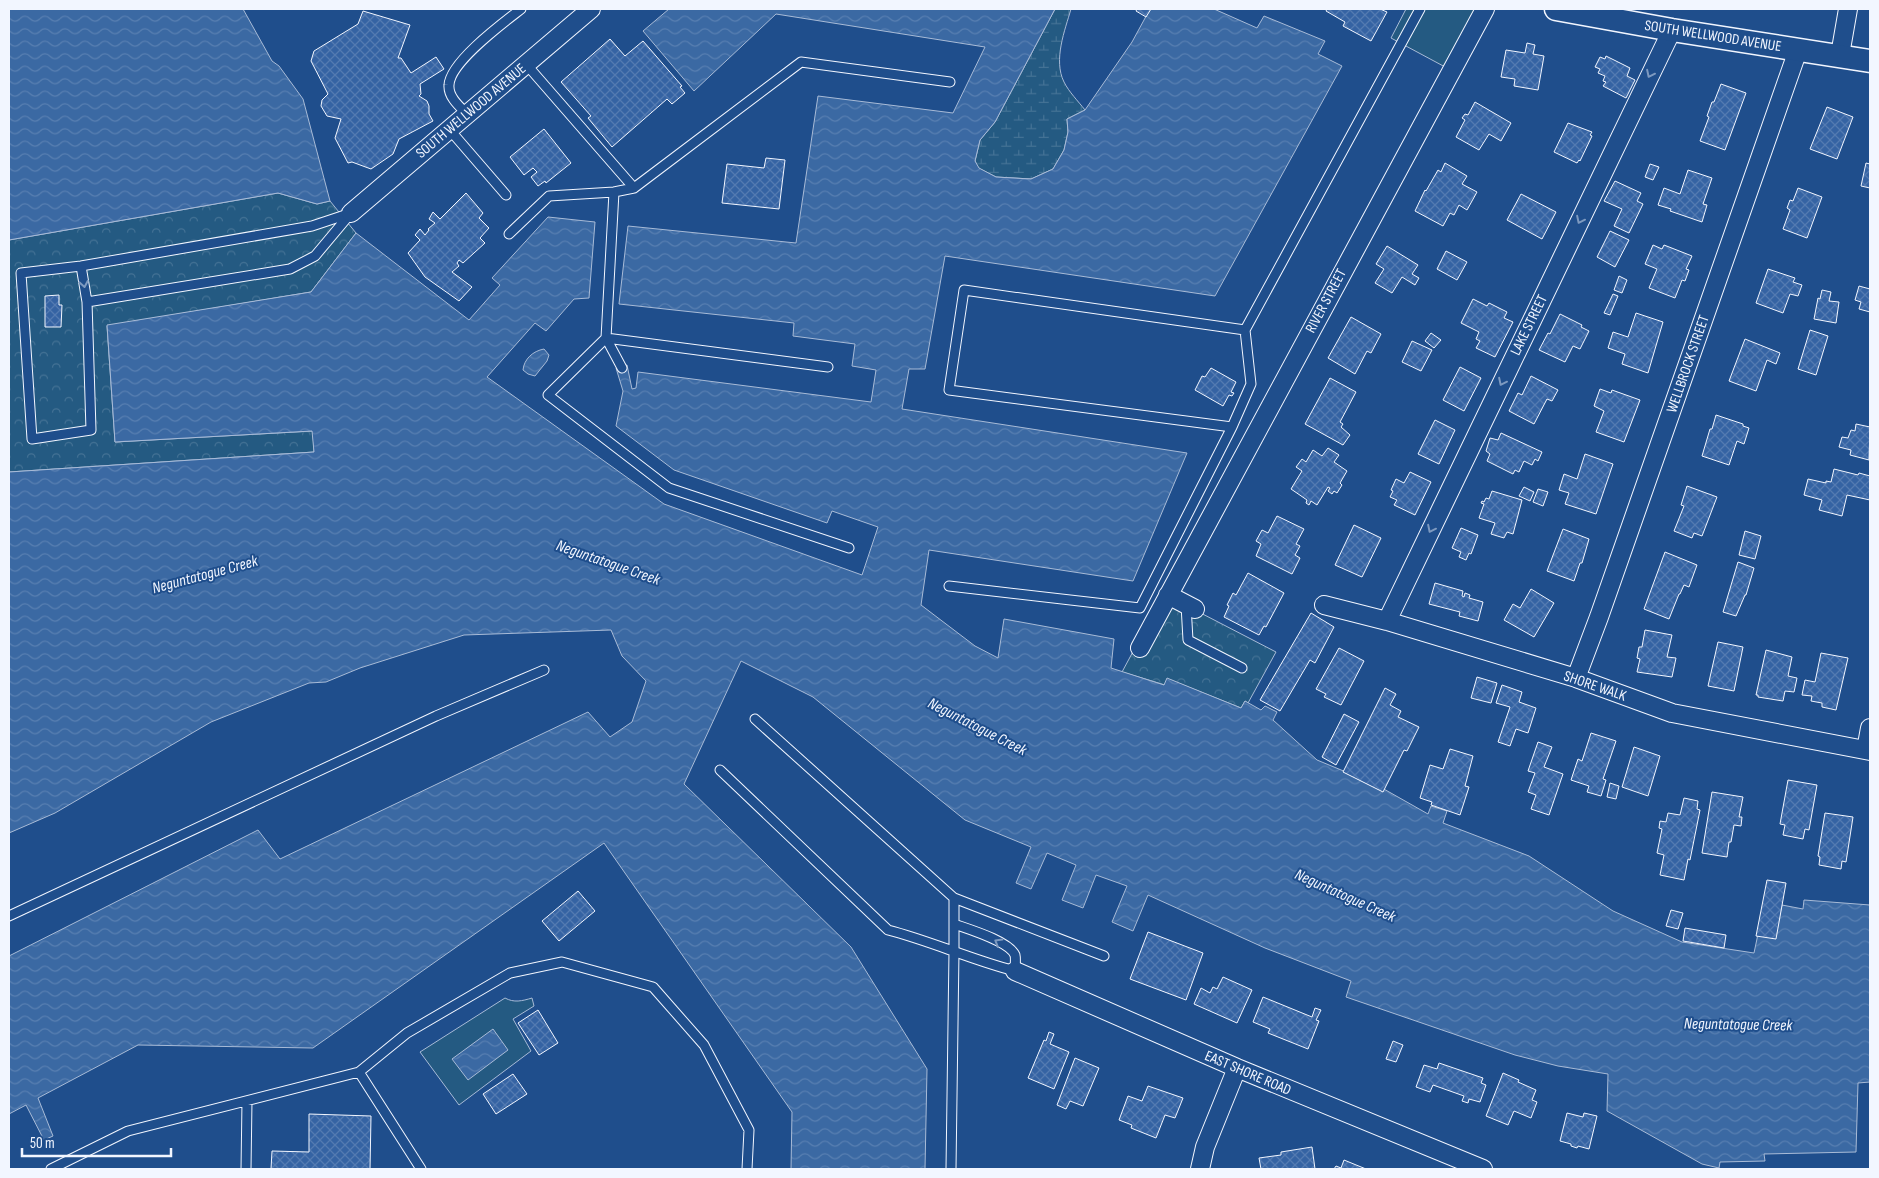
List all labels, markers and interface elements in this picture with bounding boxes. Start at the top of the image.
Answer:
street label: SOUTH WELLWOOD AVENUE [1643,16,1783,56]
street label: SOUTH WELLWOOD AVENUE [412,59,530,163]
one-way arrow [1646,69,1657,78]
one-way arrow [1576,215,1586,224]
street label: RIVER STREET [1301,266,1351,336]
one-way arrow [79,280,89,288]
street label: LAKE STREET [1506,292,1552,358]
street label: WELLBROCK STREET [1662,313,1714,415]
one-way arrow [1498,377,1508,386]
one-way arrow [1427,524,1438,533]
water label: Neguntatogue Creek [554,536,663,590]
water label: Neguntatogue Creek [150,552,261,598]
street label: SHORE WALK [1561,666,1629,706]
water label: Neguntatogue Creek [924,694,1031,761]
water label: Neguntatogue Creek [1292,865,1399,927]
one-way arrow [995,939,1004,949]
water label: Neguntatogue Creek [1684,1015,1793,1035]
street label: EAST SHORE ROAD [1202,1046,1294,1100]
scale bar [22,1126,171,1158]
text: 50 m [30,1134,55,1153]

